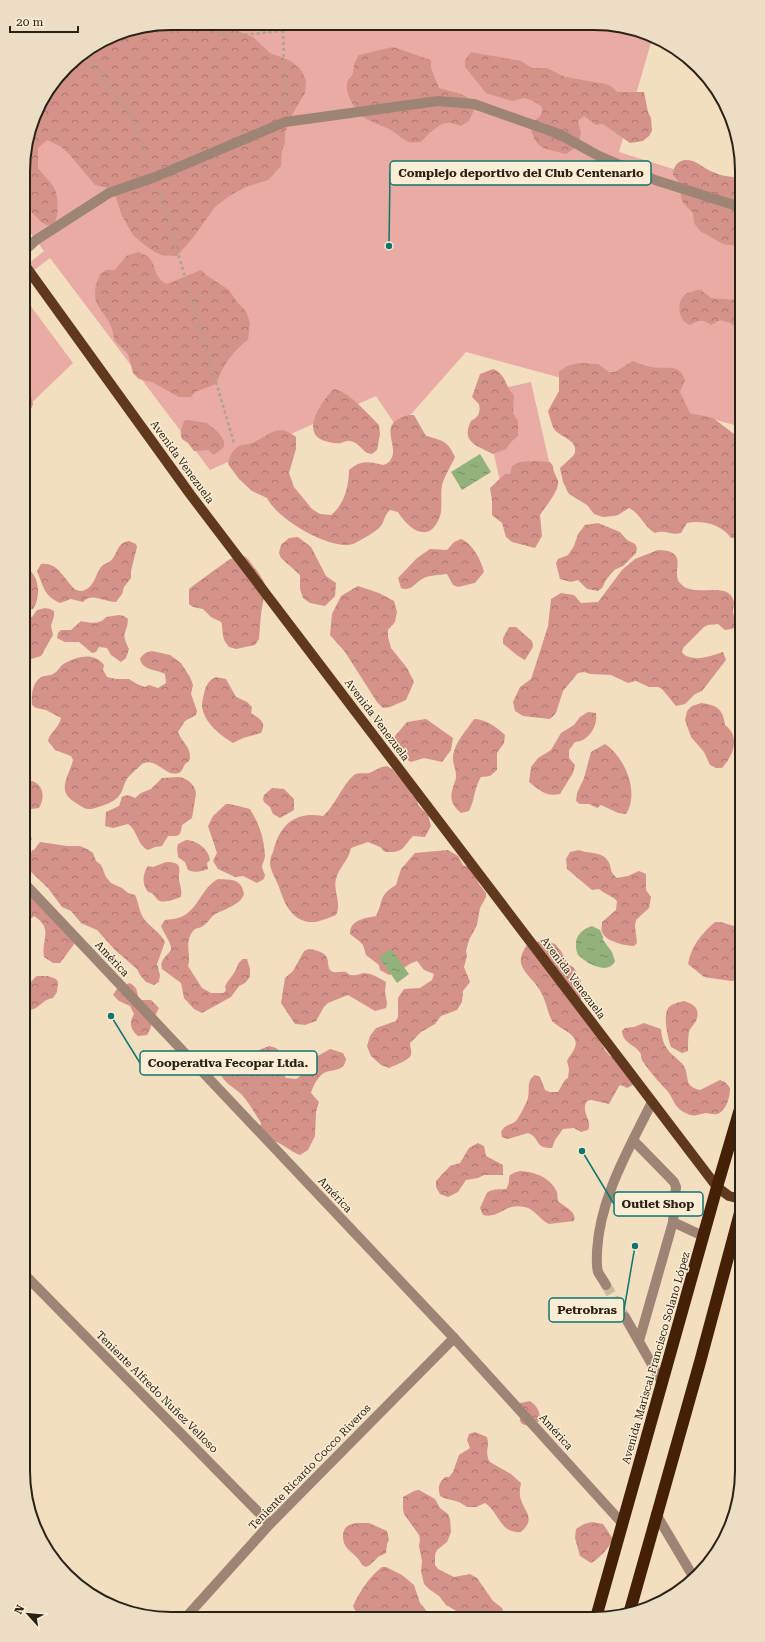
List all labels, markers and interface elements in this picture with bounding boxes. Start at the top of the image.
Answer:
scale bar [10,8,78,34]
text: 20 m [16,15,43,29]
callout: Complejo deportivo del Club Centenario [390,161,651,185]
text: Complejo deportivo del Club Centenario [398,166,644,180]
street label: Avenida Venezuela [148,418,217,506]
street label: Avenida Venezuela [342,676,412,764]
street label: Avenida Venezuela [538,934,608,1022]
street label: América [92,939,132,980]
callout: Cooperativa Fecopar Ltda. [140,1051,317,1075]
text: Cooperativa Fecopar Ltda. [148,1056,308,1070]
street label: América [315,1175,355,1216]
callout: Outlet Shop [614,1192,703,1216]
text: Outlet Shop [622,1197,694,1211]
street label: Avenida Mariscal Francisco Solano López [619,1250,693,1466]
callout: Petrobras [549,1298,624,1322]
text: Petrobras [557,1303,617,1317]
street label: Teniente Alfredo Nuñez Velloso [93,1328,221,1456]
street label: Teniente Ricardo Cocco Riveros [246,1401,374,1533]
street label: América [536,1411,576,1453]
north arrow [8,1594,48,1634]
text: N [12,1602,27,1616]

